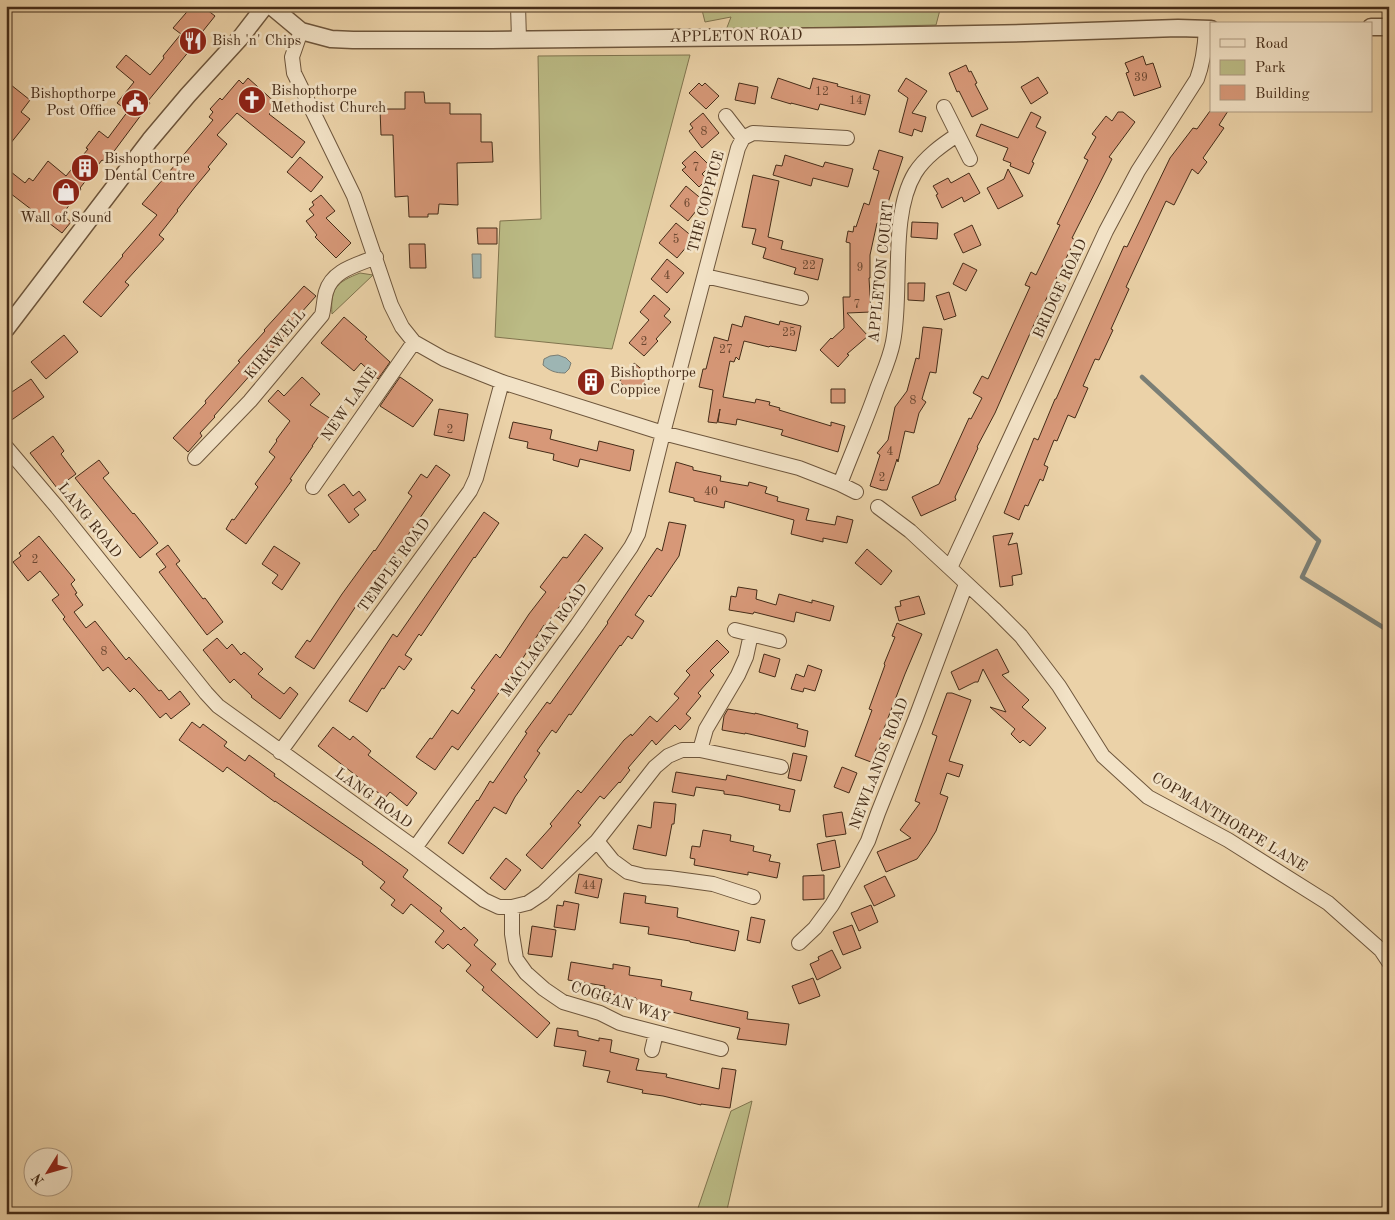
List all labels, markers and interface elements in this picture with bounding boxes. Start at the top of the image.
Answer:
legend [1210,22,1372,112]
restaurant icon: Bish 'n' Chips [178,26,208,56]
street label: APPLETON ROAD [670,28,802,46]
place label: Bish 'n' Chips [212,34,301,49]
text: Road [1255,37,1289,52]
text: Park [1255,61,1286,76]
house number: 39 [1134,72,1148,84]
place label: Bishopthorpe Methodist Church [271,84,386,116]
church icon: Bishopthorpe Methodist Church [237,85,267,115]
house number: 12 [815,86,829,98]
place label: Bishopthorpe Post Office [30,87,116,119]
text: Building [1255,87,1310,102]
public building icon: Bishopthorpe Post Office [120,88,150,118]
house number: 14 [849,95,863,107]
house number: 8 [701,126,708,138]
street label: THE COPPICE [686,150,728,254]
place label: Bishopthorpe Dental Centre [104,152,195,184]
building icon: Bishopthorpe Dental Centre [70,153,100,183]
house number: 7 [693,162,699,174]
shop icon: Wall of Sound [51,177,81,207]
house number: 6 [684,198,691,210]
street label: APPLETON COURT [867,200,897,344]
place label: Wall of Sound [20,211,112,226]
house number: 5 [673,233,680,246]
street label: BRIDGE ROAD [1031,237,1091,341]
house number: 22 [802,260,816,272]
house number: 9 [857,262,863,274]
house number: 4 [664,270,671,282]
house number: 7 [854,299,860,311]
street label: KIRKWELL [243,307,309,383]
house number: 25 [782,326,796,339]
house number: 2 [641,336,647,348]
house number: 27 [719,344,733,356]
street label: NEW LANE [319,366,381,444]
place label: Bishopthorpe Coppice [610,366,696,398]
building icon: Bishopthorpe Coppice [576,367,606,397]
house number: 8 [910,395,917,407]
house number: 2 [447,424,453,436]
house number: 4 [887,446,894,458]
house number: 2 [879,472,885,484]
street label: LANG ROAD [54,481,124,561]
house number: 40 [704,486,718,498]
street label: TEMPLE ROAD [356,516,434,616]
house number: 2 [32,554,38,566]
street label: MACLAGAN ROAD [499,582,591,700]
house number: 8 [101,646,108,658]
street label: NEWLANDS ROAD [848,696,912,832]
street label: LANG ROAD [332,766,414,832]
street label: COPMANTHORPE LANE [1149,771,1309,875]
house number: 44 [582,880,596,892]
street label: COGGAN WAY [569,980,672,1026]
north arrow [22,1148,72,1198]
text: N [29,1170,47,1188]

